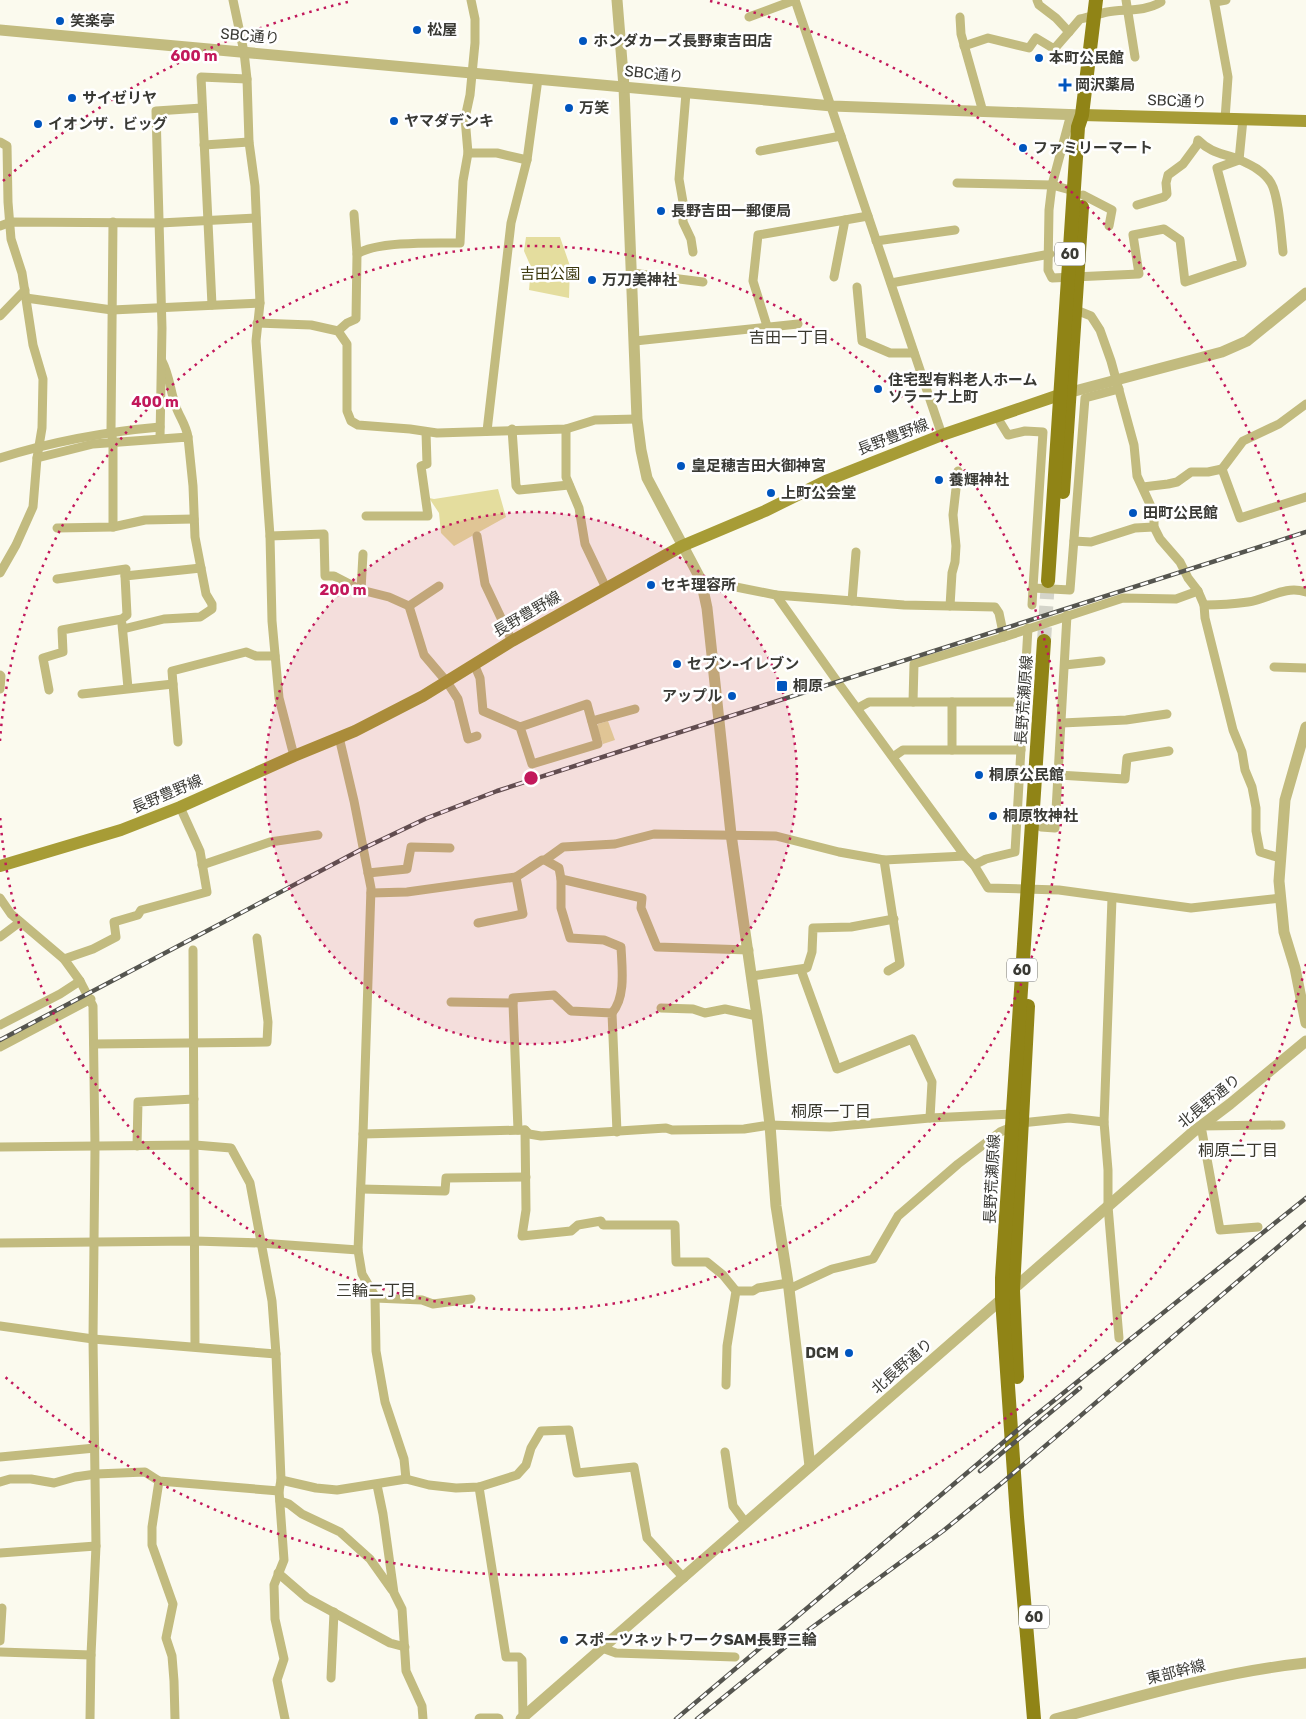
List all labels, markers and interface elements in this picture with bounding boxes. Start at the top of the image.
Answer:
place label: 笑楽亭 [70,12,115,30]
marker: 笑楽亭 [54,15,66,27]
place label: 松屋 [427,21,457,39]
street label: SBC通り [220,24,280,48]
marker: 松屋 [411,24,423,36]
place label: ホンダカーズ長野東吉田店 [593,32,772,50]
marker: ホンダカーズ長野東吉田店 [577,35,589,47]
text: 600 m [170,47,218,65]
place label: 本町公民館 [1049,49,1124,67]
marker: 本町公民館 [1033,52,1045,64]
street label: SBC通り [624,62,684,86]
place label: 岡沢薬局 [1075,76,1135,94]
marker: 岡沢薬局 [1059,79,1071,91]
place label: サイゼリヤ [82,89,157,107]
street label: SBC通り [1147,91,1207,111]
marker: サイゼリヤ [66,92,78,104]
place label: 万笑 [579,99,609,117]
marker: 万笑 [563,102,575,114]
place label: ヤマダデンキ [404,112,494,130]
place label: イオンザ．ビッグ [48,115,167,133]
marker: ヤマダデンキ [388,115,400,127]
marker: イオンザ．ビッグ [32,118,44,130]
place label: ファミリーマート [1033,139,1153,157]
marker: ファミリーマート [1017,142,1029,154]
place label: 長野吉田一郵便局 [671,202,791,220]
marker: 長野吉田一郵便局 [655,205,667,217]
road number: 60 [1055,242,1085,266]
park label: 吉田公園 [520,265,580,283]
place label: 万刀美神社 [602,271,677,289]
marker: 万刀美神社 [586,274,598,286]
district label: 吉田一丁目 [749,328,829,347]
place label: 住宅型有料老人ホーム ソラーナ上町 [888,371,1038,406]
marker: 住宅型有料老人ホーム ソラーナ上町 [872,383,884,395]
text: 400 m [131,393,179,411]
street label: 長野豊野線 [855,415,931,459]
place label: 皇足穂吉田大御神宮 [691,457,826,475]
marker: 皇足穂吉田大御神宮 [675,460,687,472]
place label: 養輝神社 [949,471,1009,489]
marker: 養輝神社 [933,474,945,486]
place label: 上町公会堂 [781,484,856,502]
marker: 上町公会堂 [765,487,777,499]
place label: 田町公民館 [1143,504,1218,522]
marker: 田町公民館 [1127,507,1139,519]
place label: セキ理容所 [661,576,736,594]
marker: セキ理容所 [645,579,657,591]
text: 200 m [319,581,367,599]
street label: 長野豊野線 [490,587,564,641]
street label: 長野荒瀬原線 [1012,654,1036,746]
place label: セブン-イレブン [687,655,799,673]
marker: セブン-イレブン [671,658,683,670]
place label: 桐原 [793,677,823,695]
marker: 桐原 [775,679,789,693]
place label: アップル [662,687,722,705]
marker: アップル [726,690,738,702]
place label: 桐原公民館 [989,766,1064,784]
centre of rings [522,769,540,787]
marker: 桐原公民館 [973,769,985,781]
street label: 長野豊野線 [129,771,205,817]
place label: 桐原牧神社 [1003,807,1078,825]
marker: 桐原牧神社 [987,810,999,822]
road number: 60 [1007,958,1037,982]
street label: 北長野通り [1174,1070,1244,1132]
district label: 桐原一丁目 [791,1102,871,1121]
street label: 長野荒瀬原線 [981,1134,1003,1224]
district label: 桐原二丁目 [1198,1141,1278,1160]
district label: 三輪二丁目 [336,1281,416,1300]
street label: 北長野通り [868,1335,936,1397]
place label: DCM [805,1344,839,1362]
marker: DCM [843,1347,855,1359]
road number: 60 [1019,1605,1049,1628]
place label: スポーツネットワークSAM長野三輪 [574,1631,817,1649]
marker: スポーツネットワークSAM長野三輪 [558,1634,570,1646]
street label: 東部幹線 [1145,1656,1207,1688]

